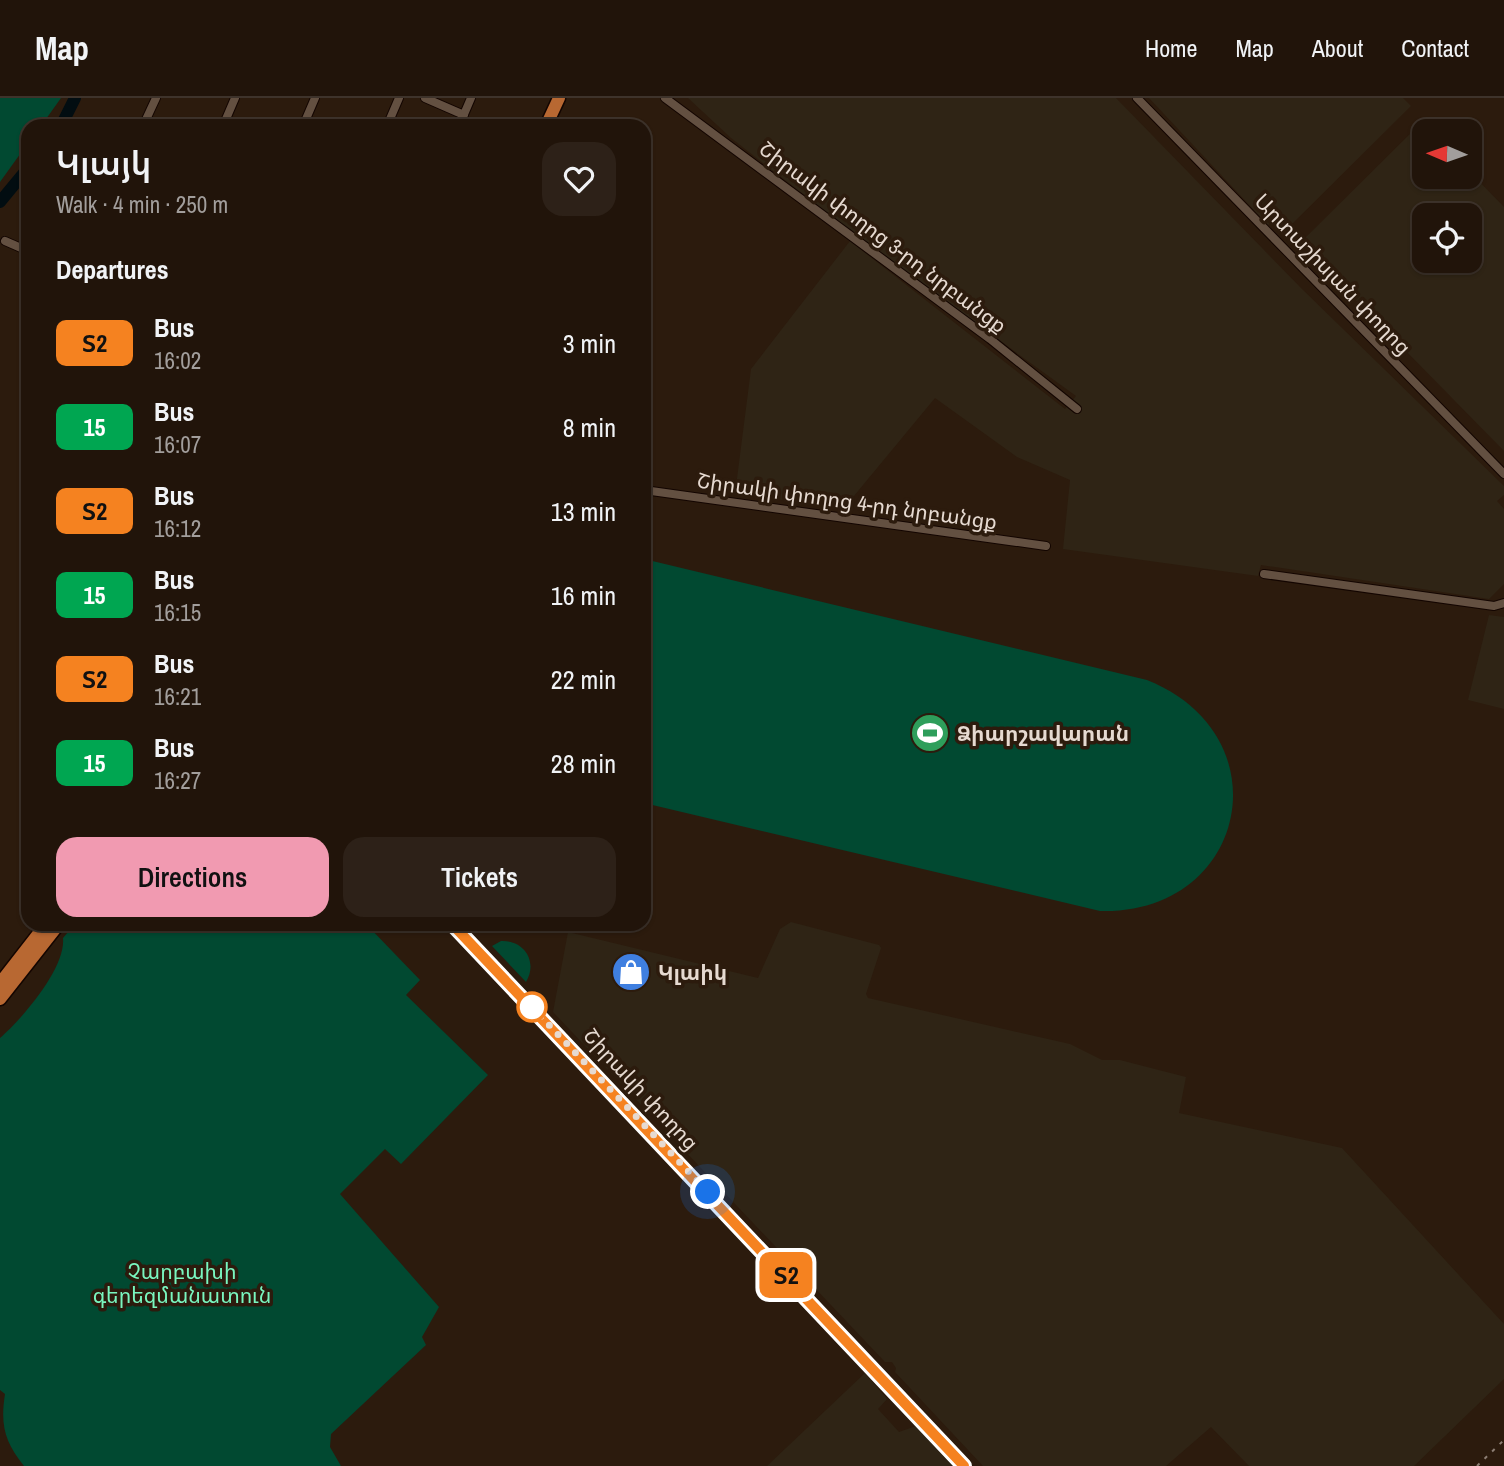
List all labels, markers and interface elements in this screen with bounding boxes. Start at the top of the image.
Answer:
text: Map [35,26,89,70]
text: Home [1145,32,1197,64]
text: Map [1235,32,1274,64]
text: About [1312,32,1363,64]
text: Contact [1401,32,1469,64]
north arrow [1412,119,1482,189]
map controls [1412,119,1482,273]
street label: Շիրակի փողոց 3-րդ նրբանցք [753,134,1013,340]
text: Կլայկ [56,141,151,185]
button: heart [542,142,616,216]
street label: Արտաշիսյան փողոց [1248,187,1418,361]
text: Walk · 4 min · 250 m [56,189,228,220]
button: locate [1412,203,1482,273]
text: Departures [56,252,169,287]
text: Bus [154,310,194,345]
text: 3 min [563,326,616,361]
text: Տ2 [82,327,107,359]
text: 16:02 [154,345,201,376]
text: Bus [154,394,194,429]
text: 8 min [563,410,616,445]
text: 15 [84,411,105,443]
text: 16:07 [154,429,201,460]
street label: Շիրակի փողոց 4-րդ նրբանցք [695,466,999,536]
text: Bus [154,478,194,513]
text: 13 min [551,494,616,529]
text: Տ2 [82,495,107,527]
text: 16:12 [154,513,201,544]
text: Bus [154,562,194,597]
text: 16 min [551,578,616,613]
text: 15 [84,579,105,611]
text: 16:15 [154,597,201,628]
text: Bus [154,646,194,681]
text: 22 min [551,662,616,697]
text: Տ2 [82,663,107,695]
text: 16:21 [154,681,201,712]
sports icon: Ձիարշավարան [909,712,951,754]
place label: Ձիարշավարան [957,719,1129,748]
text: Bus [154,730,194,765]
text: 28 min [551,746,616,781]
text: 15 [84,747,105,779]
text: 16:27 [154,765,201,796]
button: Directions [56,837,329,917]
button: Tickets [343,837,616,917]
shop icon: Կլաիկ [610,951,652,993]
place label: Կլաիկ [658,958,727,987]
unlabelled marker [517,992,547,1022]
street label: Շիրակի փողոց [577,1022,705,1156]
your location [690,1174,725,1209]
line badge: Տ2 [754,1252,818,1298]
park label: Չարբախի գերեզմանատուն [93,1257,271,1310]
text: Տ2 [773,1259,799,1291]

